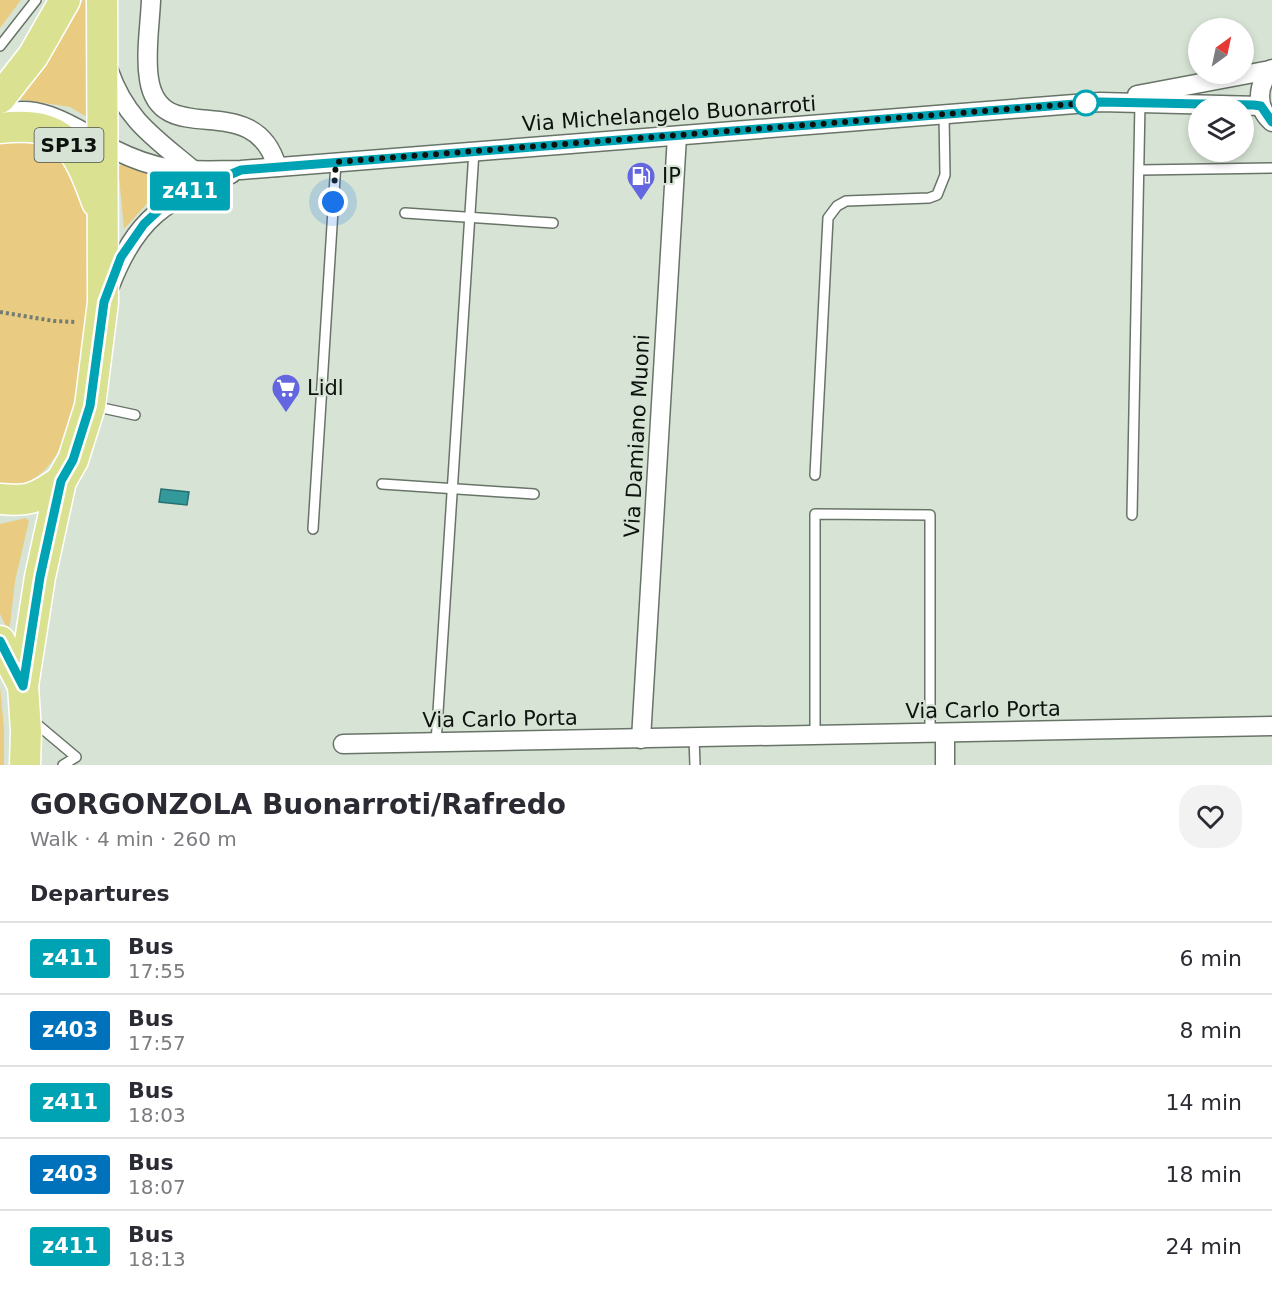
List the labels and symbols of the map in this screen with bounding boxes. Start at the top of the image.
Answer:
north arrow [1188,18,1254,84]
unlabelled marker [1073,90,1099,116]
street label: Via Michelangelo Buonarroti [521,92,817,136]
road number: SP13 [34,128,104,162]
fuel station icon: IP [625,160,657,202]
place label: IP [662,164,681,188]
line badge: z411 [148,172,232,210]
your location [318,187,348,217]
street label: Via Damiano Muoni [620,334,654,538]
supermarket icon: Lidl [270,372,302,414]
place label: Lidl [307,376,344,400]
street label: Via Carlo Porta [905,697,1061,723]
street label: Via Carlo Porta [422,706,578,732]

